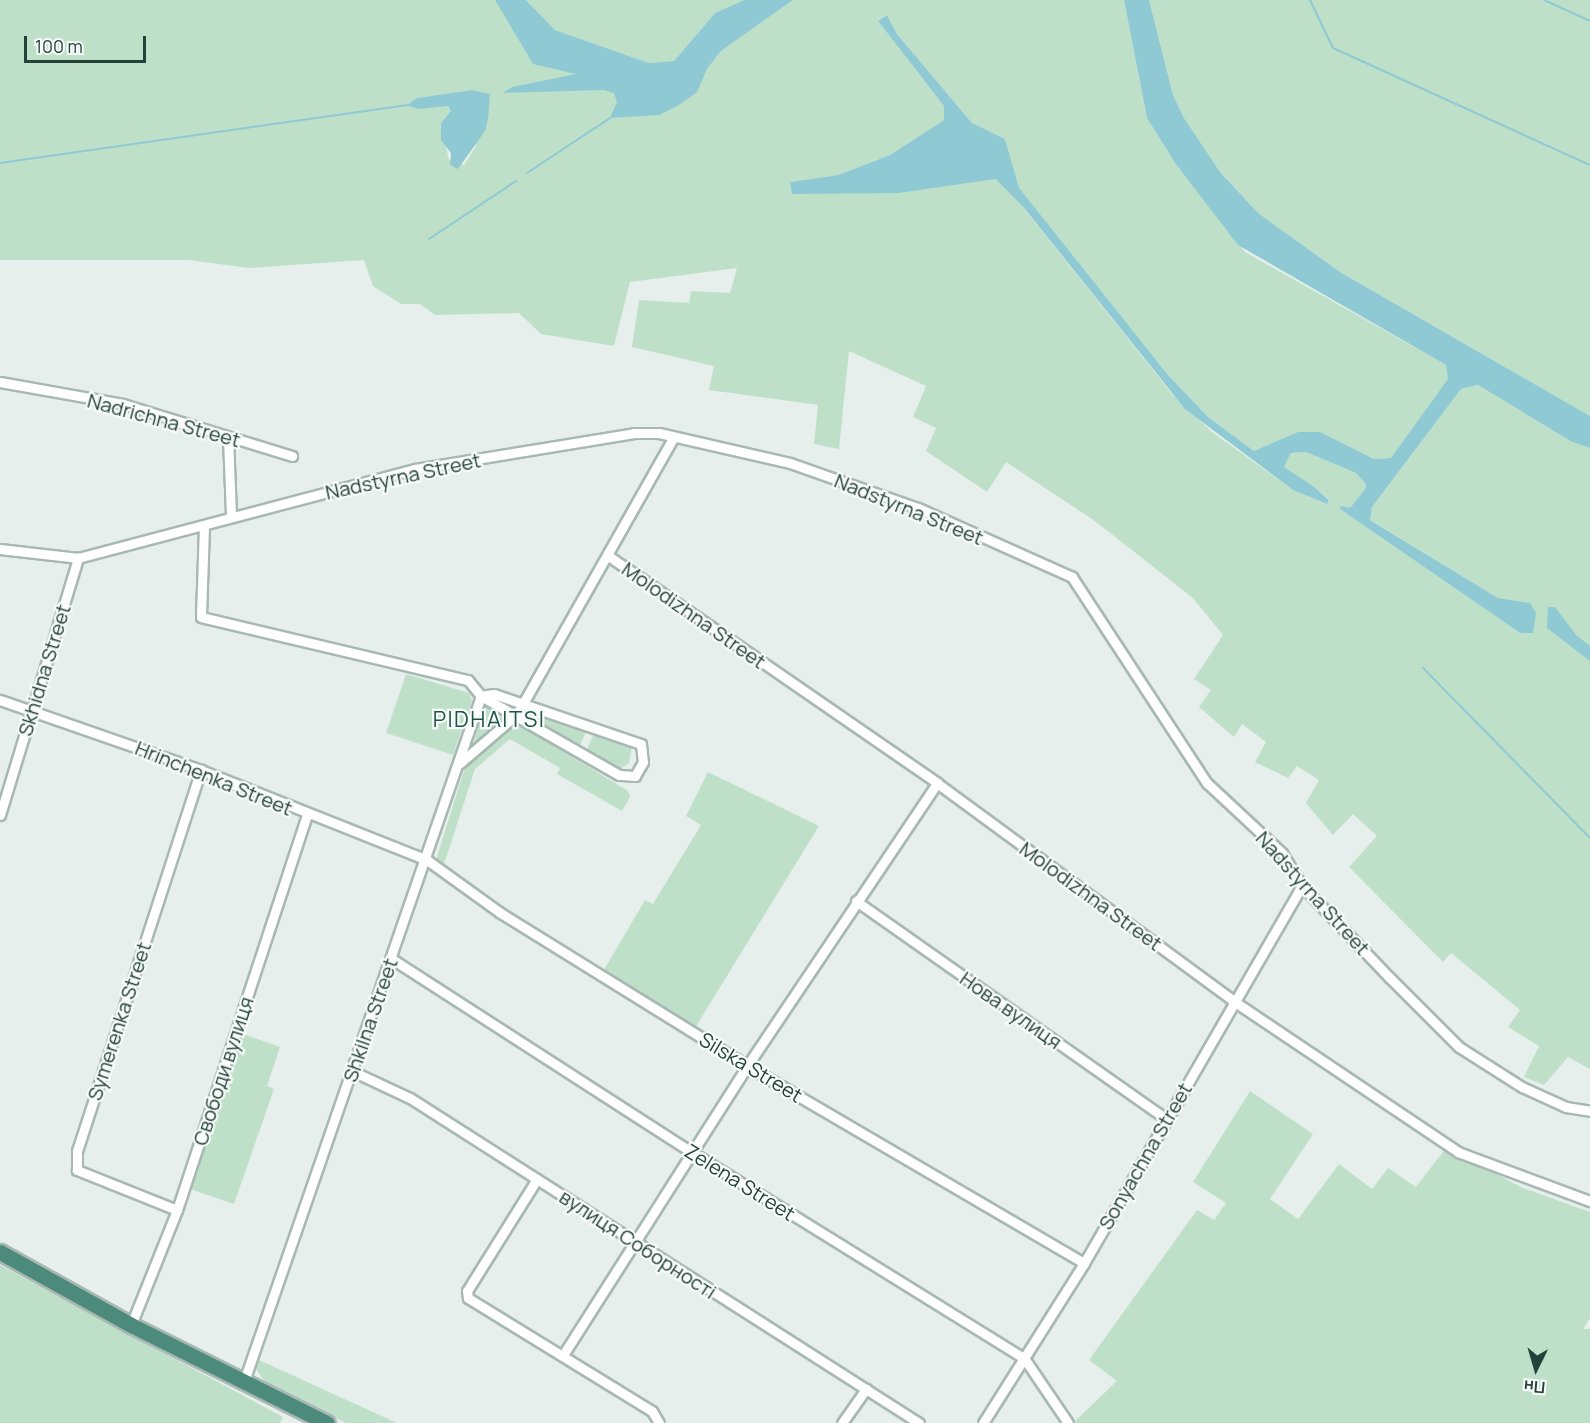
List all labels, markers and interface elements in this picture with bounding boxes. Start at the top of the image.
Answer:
scale bar [27,24,148,62]
text: 100 m [35,34,83,58]
street label: Nadrichna Street [85,388,243,452]
street label: Nadstyrna Street [323,448,483,504]
street label: Nadstyrna Street [831,468,987,550]
street label: Molodizhna Street [618,556,770,674]
street label: Skhidna Street [13,601,75,739]
district label: PIDHAITSI [433,707,545,733]
street label: Hrinchenka Street [132,736,296,820]
street label: Nadstyrna Street [1251,826,1375,960]
street label: Molodizhna Street [1015,836,1167,956]
street label: Symerenka Street [82,939,156,1103]
street label: Shkilna Street [338,955,402,1085]
street label: Нова вулиця [956,966,1066,1054]
street label: Свободи вулиця [188,994,258,1148]
street label: Silska Street [695,1027,807,1107]
street label: Sonyachna Street [1093,1078,1197,1234]
street label: Zelena Street [680,1139,800,1225]
street label: вулиця Соборності [555,1184,721,1304]
north arrow [1506,1339,1566,1399]
text: Пн [1523,1375,1546,1399]

